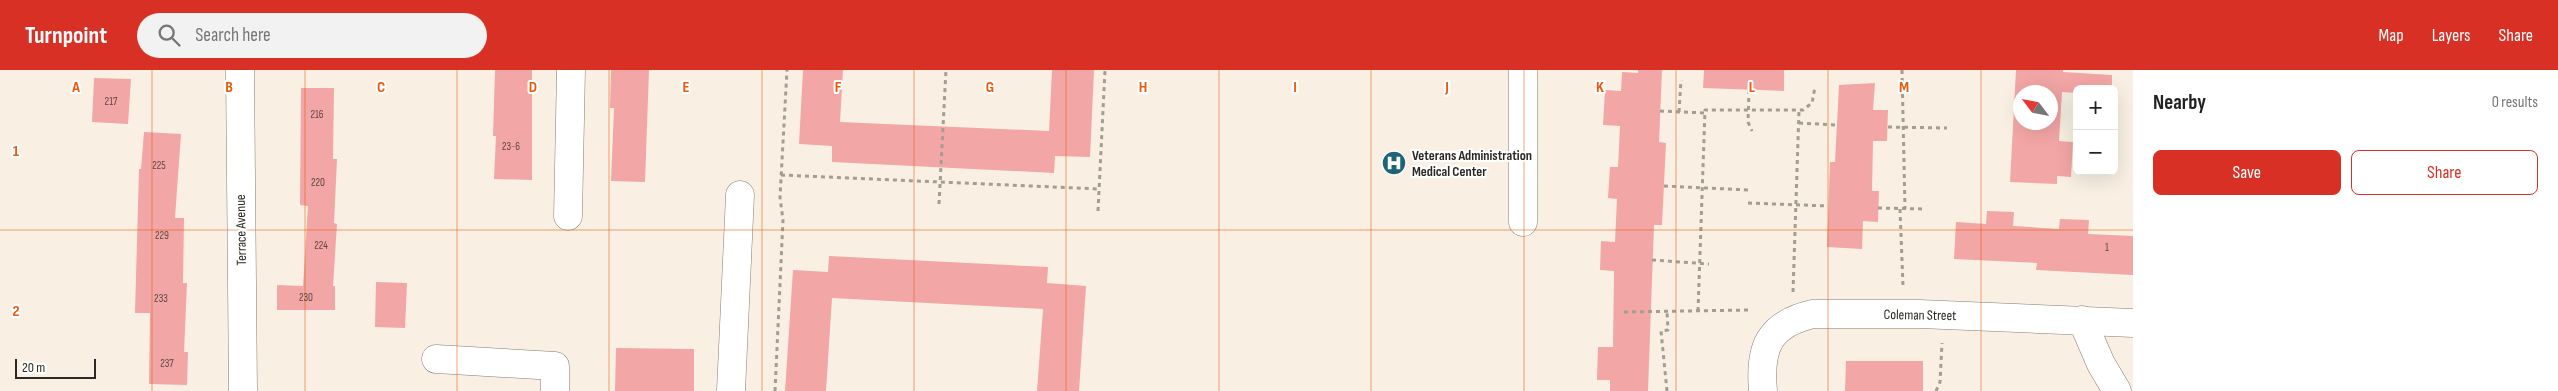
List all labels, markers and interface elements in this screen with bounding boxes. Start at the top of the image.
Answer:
search box [137,13,487,58]
text: Turnpoint [25,21,107,50]
icon: search [155,21,183,49]
text: Search here [195,24,271,47]
text: Map [2379,25,2404,46]
text: Layers [2432,25,2471,46]
text: Share [2499,25,2533,46]
text: A [71,78,80,97]
text: B [225,78,233,97]
text: C [377,78,385,97]
text: D [529,78,537,97]
text: E [683,78,690,97]
text: F [835,78,842,97]
text: G [986,78,994,97]
text: H [1139,78,1147,97]
text: I [1293,78,1297,97]
text: J [1444,78,1449,97]
text: K [1596,78,1604,97]
text: L [1749,78,1756,97]
text: M [1899,78,1909,97]
north arrow [2013,85,2058,130]
map controls [2073,85,2118,175]
button: + [2073,85,2118,130]
text: Nearby [2153,90,2206,115]
text: 0 results [2492,93,2538,112]
house number: 217 [105,95,118,108]
house number: 216 [310,108,324,121]
button: − [2073,130,2118,175]
house number: 23-6 [502,140,520,153]
text: 1 [13,142,20,161]
place label: Veterans Administration Medical Center [1412,147,1532,180]
hospital icon: Veterans Administration Medical Center [1381,150,1407,176]
button: Save [2153,150,2341,195]
button: Share [2351,150,2538,195]
house number: 225 [152,159,166,172]
house number: 220 [311,176,325,189]
street label: Terrace Avenue [232,194,250,266]
house number: 229 [155,229,169,242]
house number: 224 [314,239,328,252]
house number: 1 [2105,241,2109,254]
house number: 230 [299,291,313,304]
house number: 233 [154,292,168,305]
text: 2 [12,302,20,321]
street label: Coleman Street [1883,306,1957,324]
scale bar [15,356,96,379]
house number: 237 [160,357,174,370]
text: 20 m [22,359,45,376]

